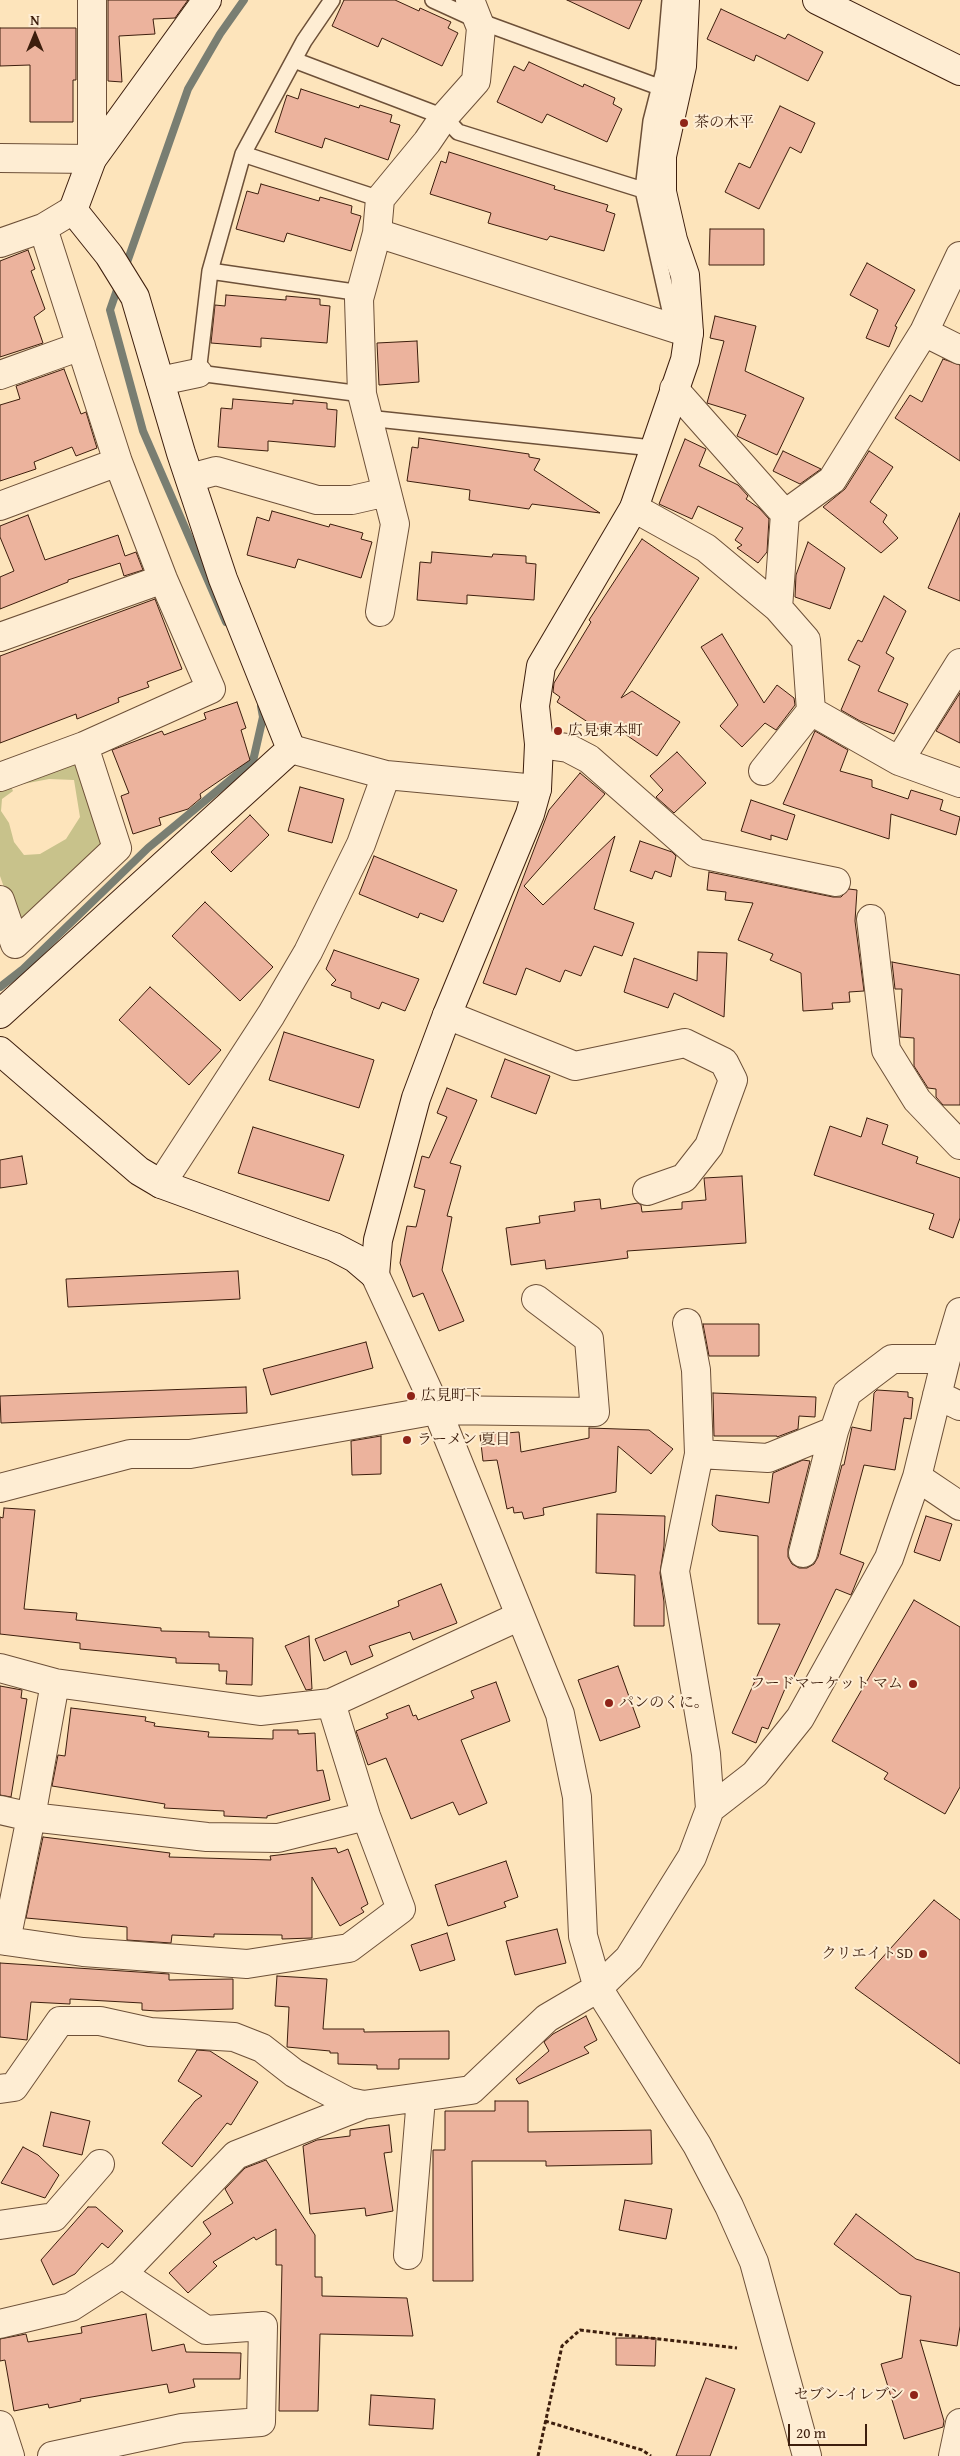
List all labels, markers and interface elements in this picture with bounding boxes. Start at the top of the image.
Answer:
north arrow [10,10,60,60]
text: N [30,10,40,30]
place label: 茶の木平 [694,114,754,132]
marker: 茶の木平 [678,117,690,129]
place label: 広見東本町 [568,722,643,740]
marker: 広見東本町 [552,725,564,737]
place label: 広見町下 [421,1387,481,1405]
marker: 広見町下 [405,1390,417,1402]
place label: ラーメン 夏目 [417,1431,510,1449]
marker: ラーメン 夏目 [401,1434,413,1446]
place label: フードマーケット マム [750,1675,903,1693]
marker: フードマーケット マム [907,1678,919,1690]
place label: パンのくに。 [619,1694,709,1712]
marker: パンのくに。 [603,1697,615,1709]
place label: クリエイトSD [822,1945,913,1963]
marker: クリエイトSD [917,1948,929,1960]
place label: セブン-イレブン [794,2386,904,2404]
marker: セブン-イレブン [908,2389,920,2401]
scale bar [790,2414,869,2446]
text: 20 m [796,2422,826,2443]

